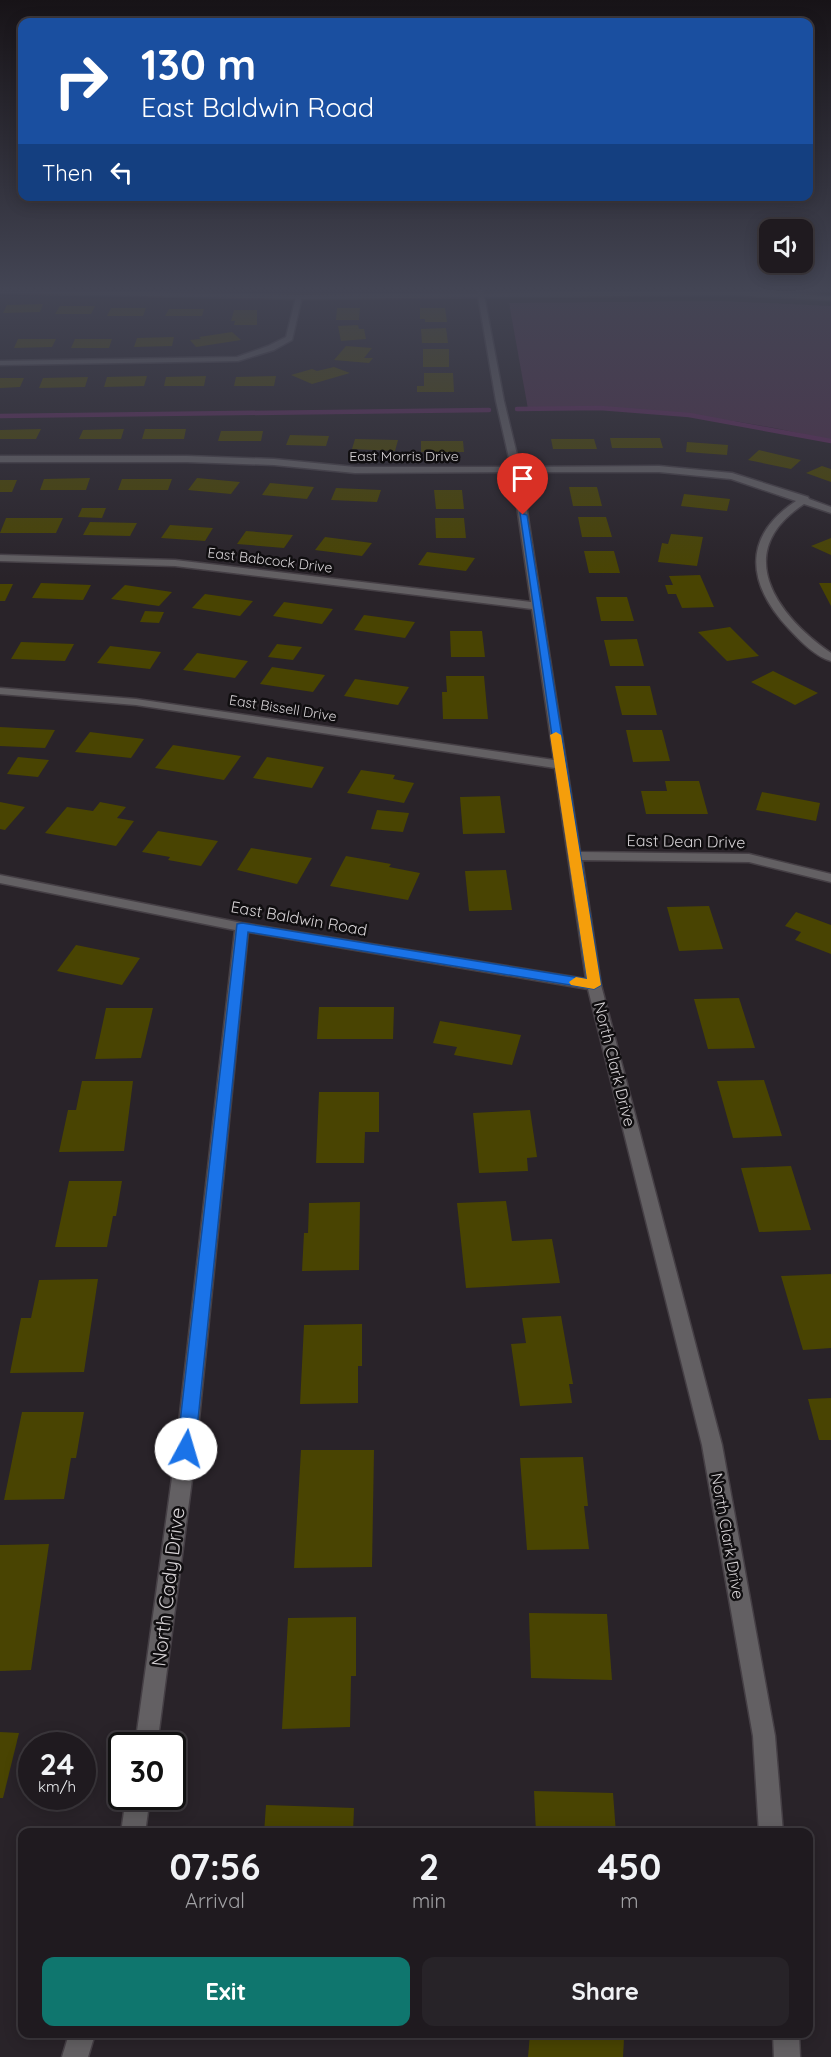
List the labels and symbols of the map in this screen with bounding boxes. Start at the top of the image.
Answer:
street label: East Morris Drive [349,447,459,465]
pin [497,453,548,515]
street label: East Babcock Drive [207,543,334,577]
street label: East Bissell Drive [228,691,338,725]
street label: East Dean Drive [627,830,745,852]
street label: East Baldwin Road [229,896,369,940]
street label: North Clark Drive [590,1000,640,1128]
position arrow [154,1417,218,1481]
street label: North Clark Drive [707,1471,749,1601]
street label: North Cady Drive [145,1506,190,1668]
speed limit sign: 30 [108,1732,186,1810]

